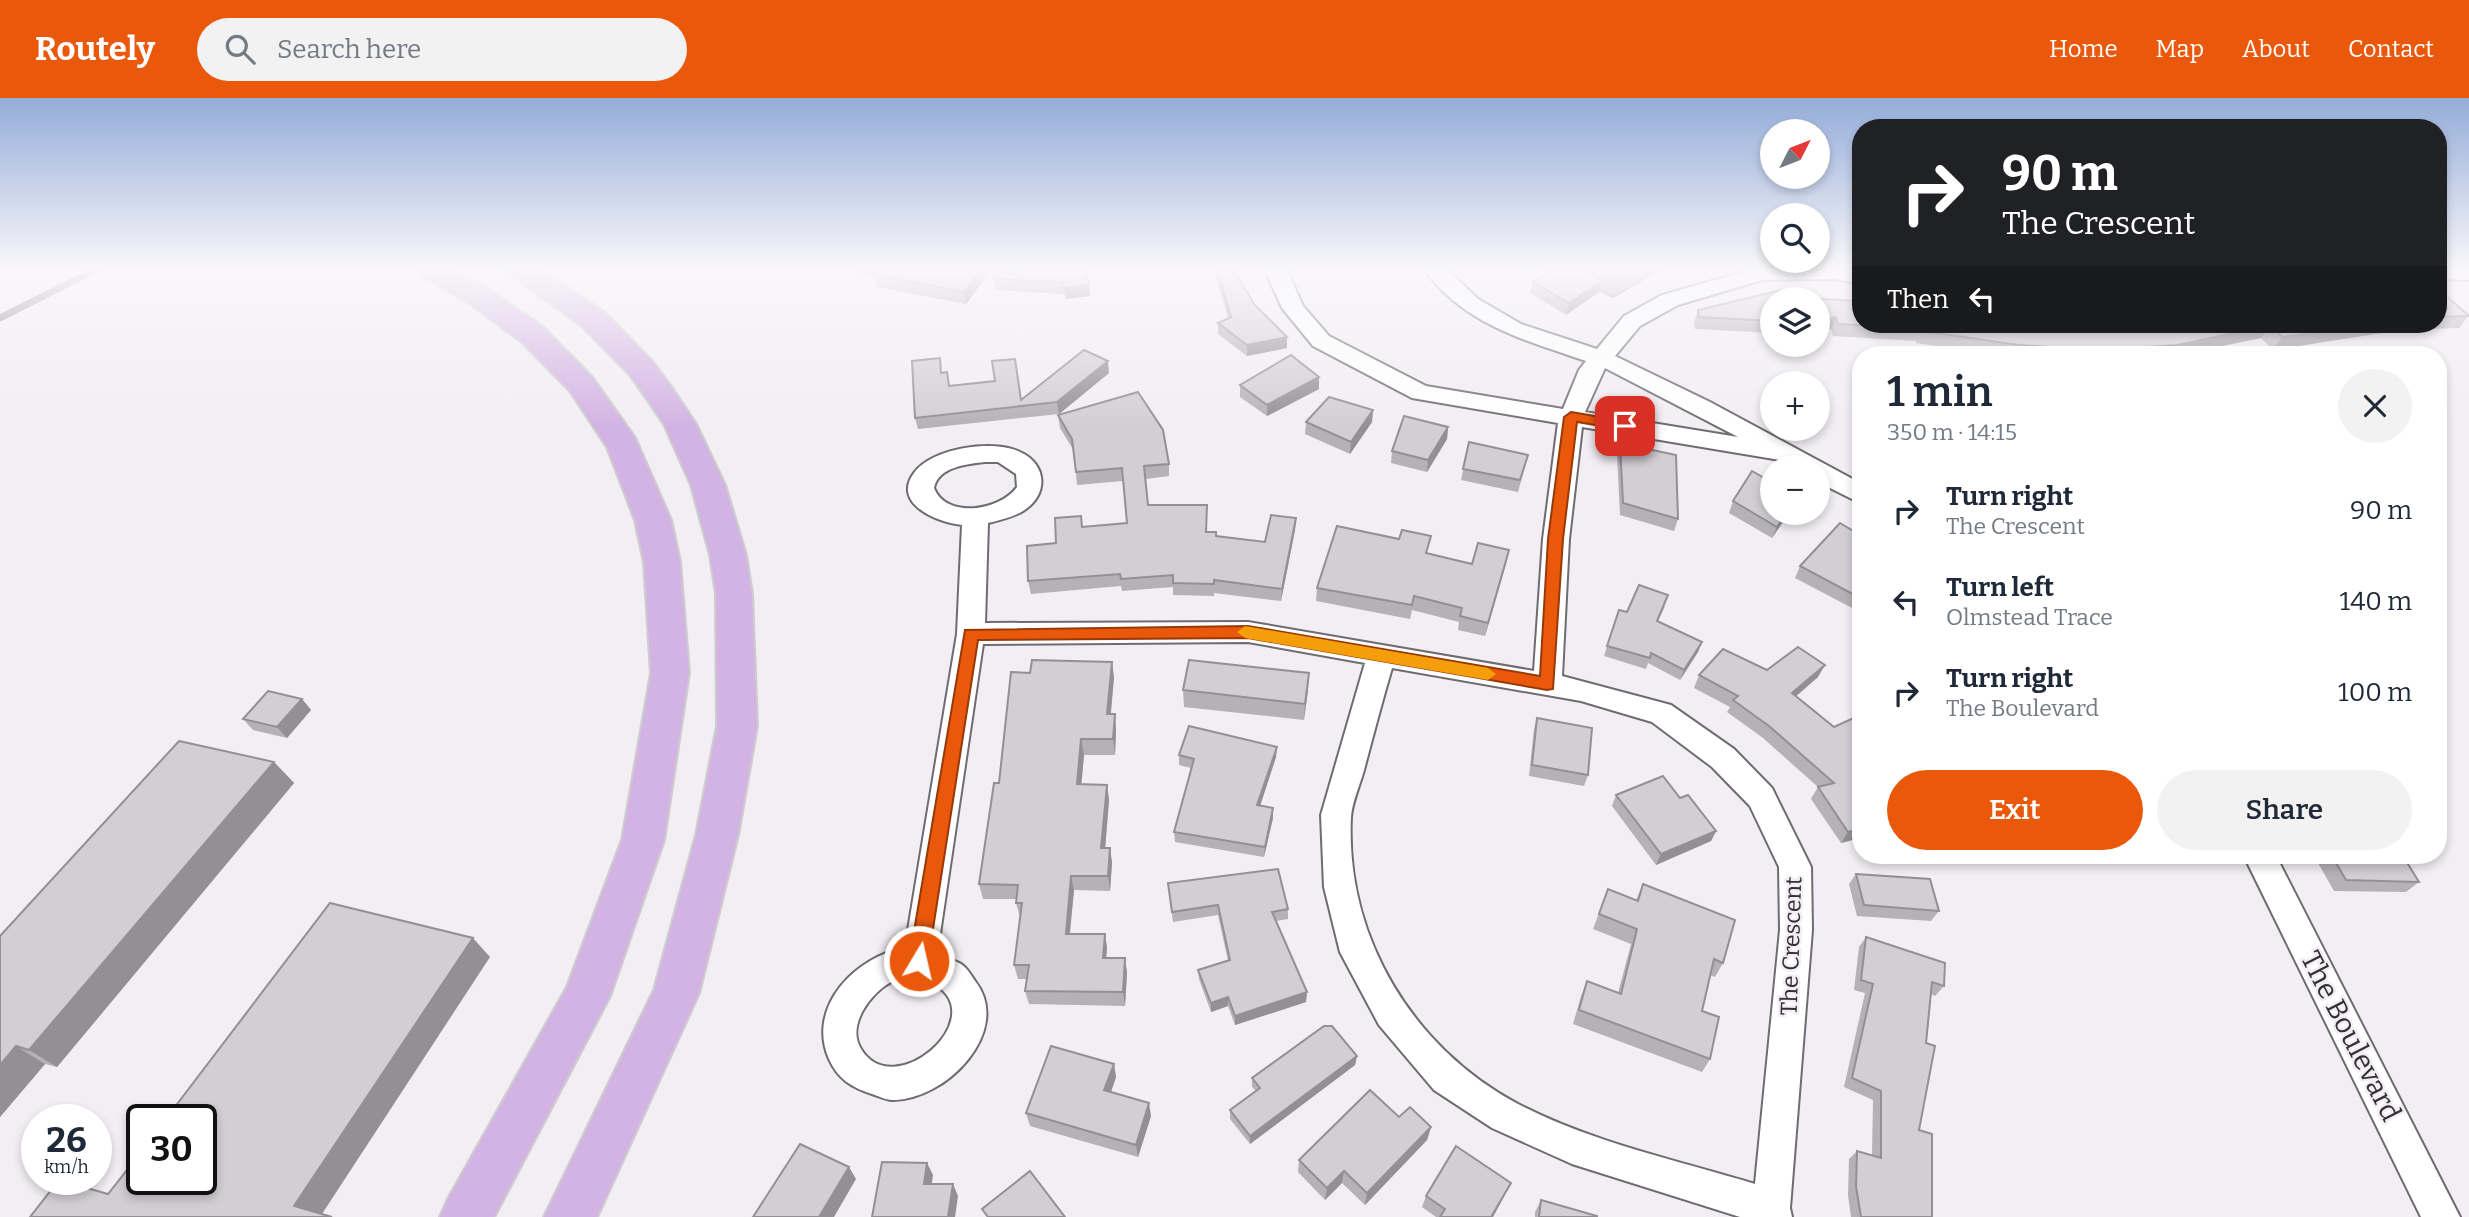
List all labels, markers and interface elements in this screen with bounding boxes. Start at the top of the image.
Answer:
search box [197,18,687,81]
text: Routely [35,29,155,69]
icon: search [221,30,259,68]
text: Search here [277,34,421,65]
text: Home [2049,35,2118,63]
text: Map [2156,35,2204,63]
text: About [2242,35,2310,63]
text: Contact [2348,35,2434,63]
north arrow [1760,119,1830,189]
map controls [1760,119,1830,525]
text: 90 m [2002,144,2118,203]
icon: right [1887,147,1978,238]
button: search [1760,203,1830,273]
text: The Crescent [2002,204,2195,242]
icon: left [1963,280,2001,318]
text: Then [1887,284,1949,315]
button: layers [1760,287,1830,357]
text: 1 min [1887,367,1993,417]
button: close [2338,369,2412,443]
button: + [1760,371,1830,441]
pin [1595,396,1655,456]
icon: arrive [1606,407,1644,445]
text: 350 m · 14:15 [1887,418,2017,446]
button: − [1760,455,1830,525]
text: Turn right [1946,481,2073,512]
icon: right [1887,492,1925,530]
text: 90 m [2350,495,2412,526]
text: The Crescent [1946,512,2085,540]
text: Turn left [1946,572,2054,603]
icon: left [1887,583,1925,621]
text: 140 m [2340,586,2412,617]
text: Olmstead Trace [1946,603,2113,631]
text: Turn right [1946,663,2073,694]
icon: right [1887,674,1925,712]
text: 100 m [2338,677,2412,708]
text: The Boulevard [1946,694,2099,722]
button: Exit [1887,770,2143,850]
button: Share [2157,770,2412,850]
street label: The Crescent [1775,876,1807,1016]
position arrow [882,924,956,998]
street label: The Boulevard [2294,946,2408,1126]
speed limit sign: 30 [126,1104,217,1195]
text: 26 [46,1119,87,1161]
text: km/h [44,1156,89,1178]

